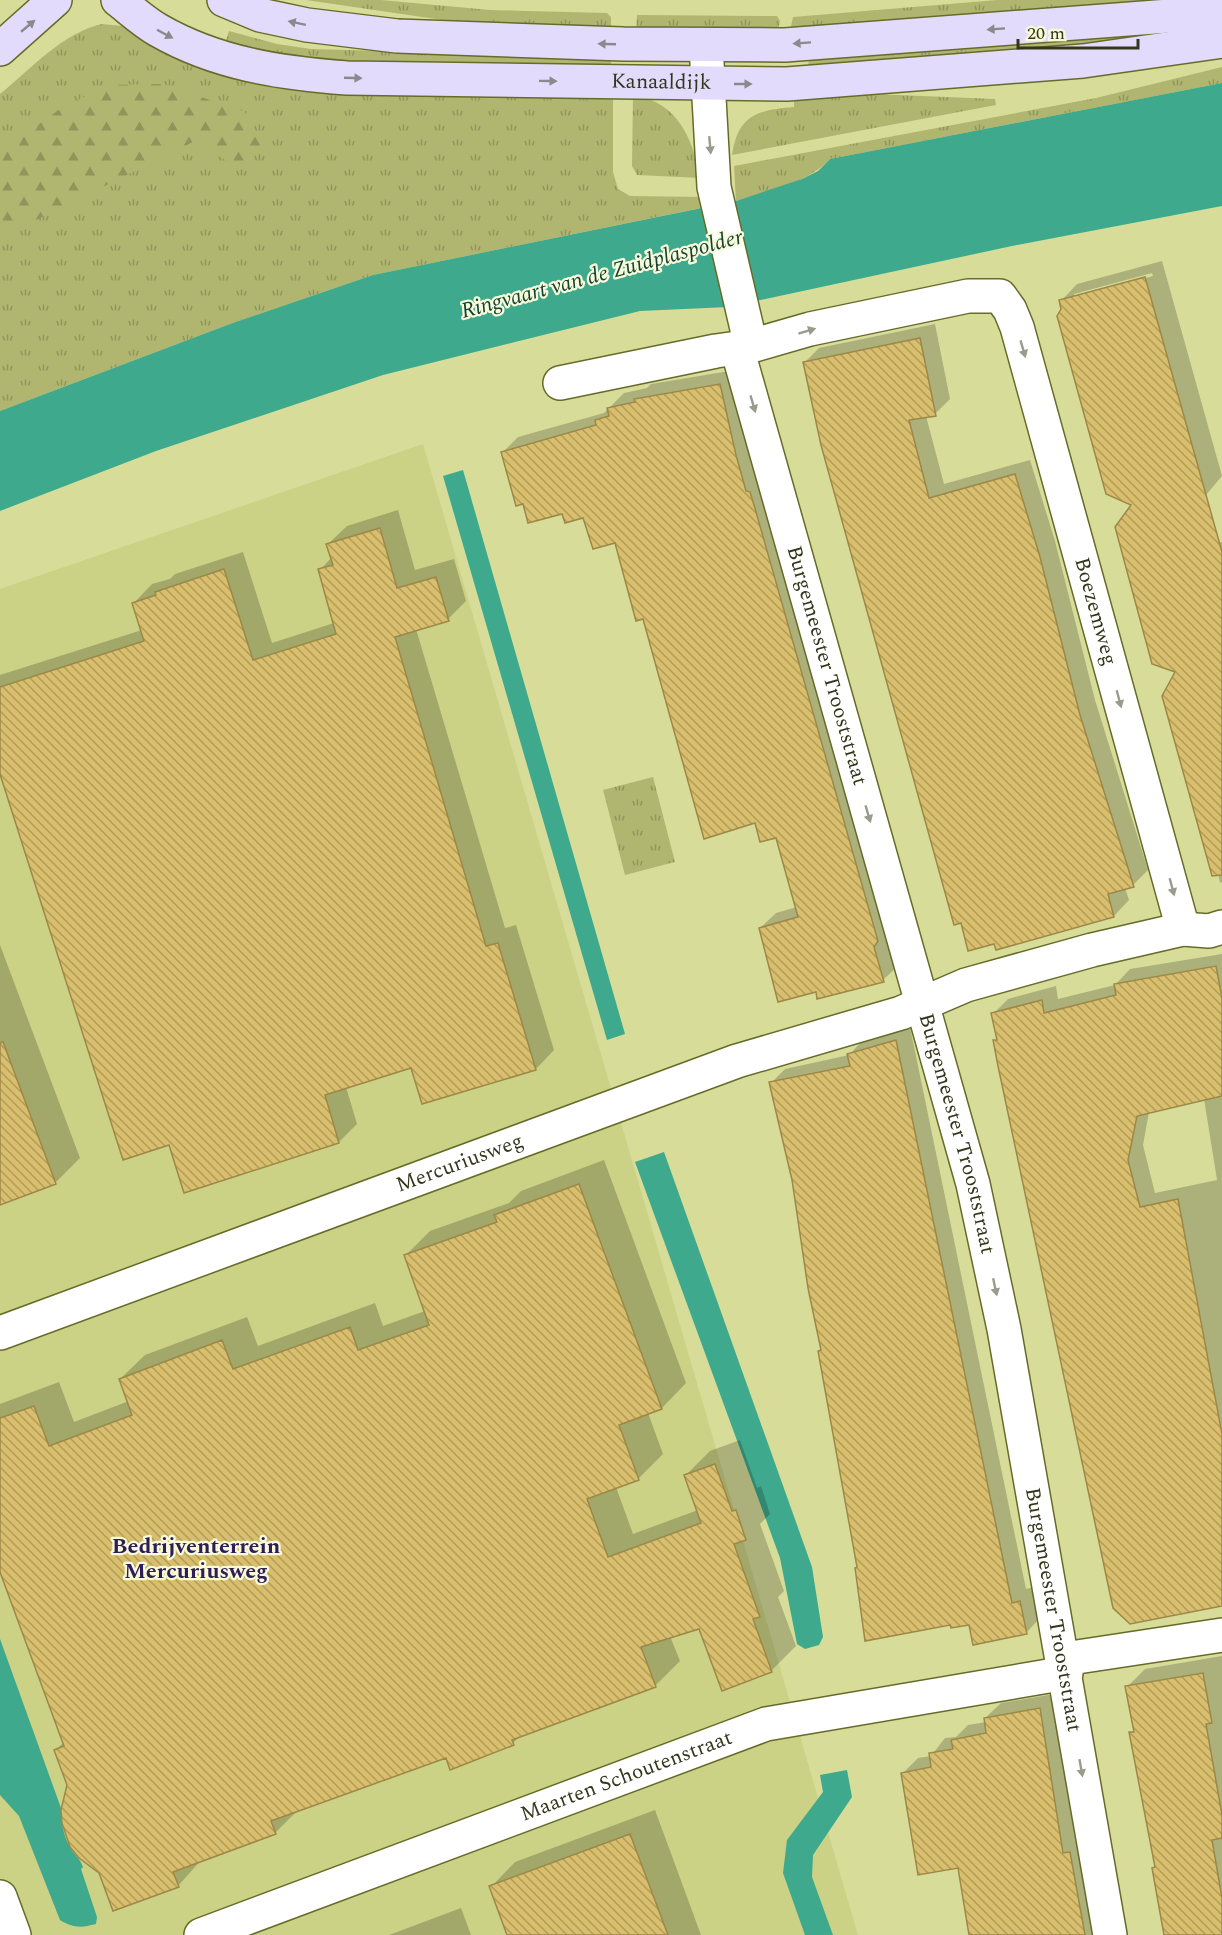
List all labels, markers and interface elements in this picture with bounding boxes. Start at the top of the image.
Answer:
scale bar [1018,12,1138,50]
one-way arrow [287,18,306,27]
one-way arrow [21,20,36,32]
text: 20 m [1027,20,1065,47]
one-way arrow [987,24,1006,34]
one-way arrow [157,29,174,39]
one-way arrow [597,39,616,48]
one-way arrow [792,39,811,48]
street label: Kanaaldijk [611,66,712,99]
one-way arrow [344,73,363,83]
one-way arrow [538,76,557,86]
one-way arrow [733,79,752,89]
one-way arrow [705,136,715,155]
water label: Ringvaart van de Zuidplaspolder [457,220,747,328]
one-way arrow [798,326,816,335]
one-way arrow [1019,340,1028,358]
one-way arrow [749,395,758,413]
street label: Burgemeester Trooststraat [778,542,876,789]
street label: Boezemweg [1065,554,1126,669]
one-way arrow [1115,690,1125,708]
one-way arrow [864,805,873,823]
one-way arrow [1167,878,1177,896]
street label: Burgemeester Trooststraat [910,1010,1004,1257]
street label: Mercuriusweg [391,1125,528,1202]
one-way arrow [991,1277,1000,1296]
street label: Burgemeester Trooststraat [1016,1485,1090,1735]
district label: Bedrijventerrein Mercuriusweg [112,1530,281,1588]
street label: Maarten Schoutenstraat [516,1722,737,1830]
one-way arrow [1077,1758,1086,1777]

